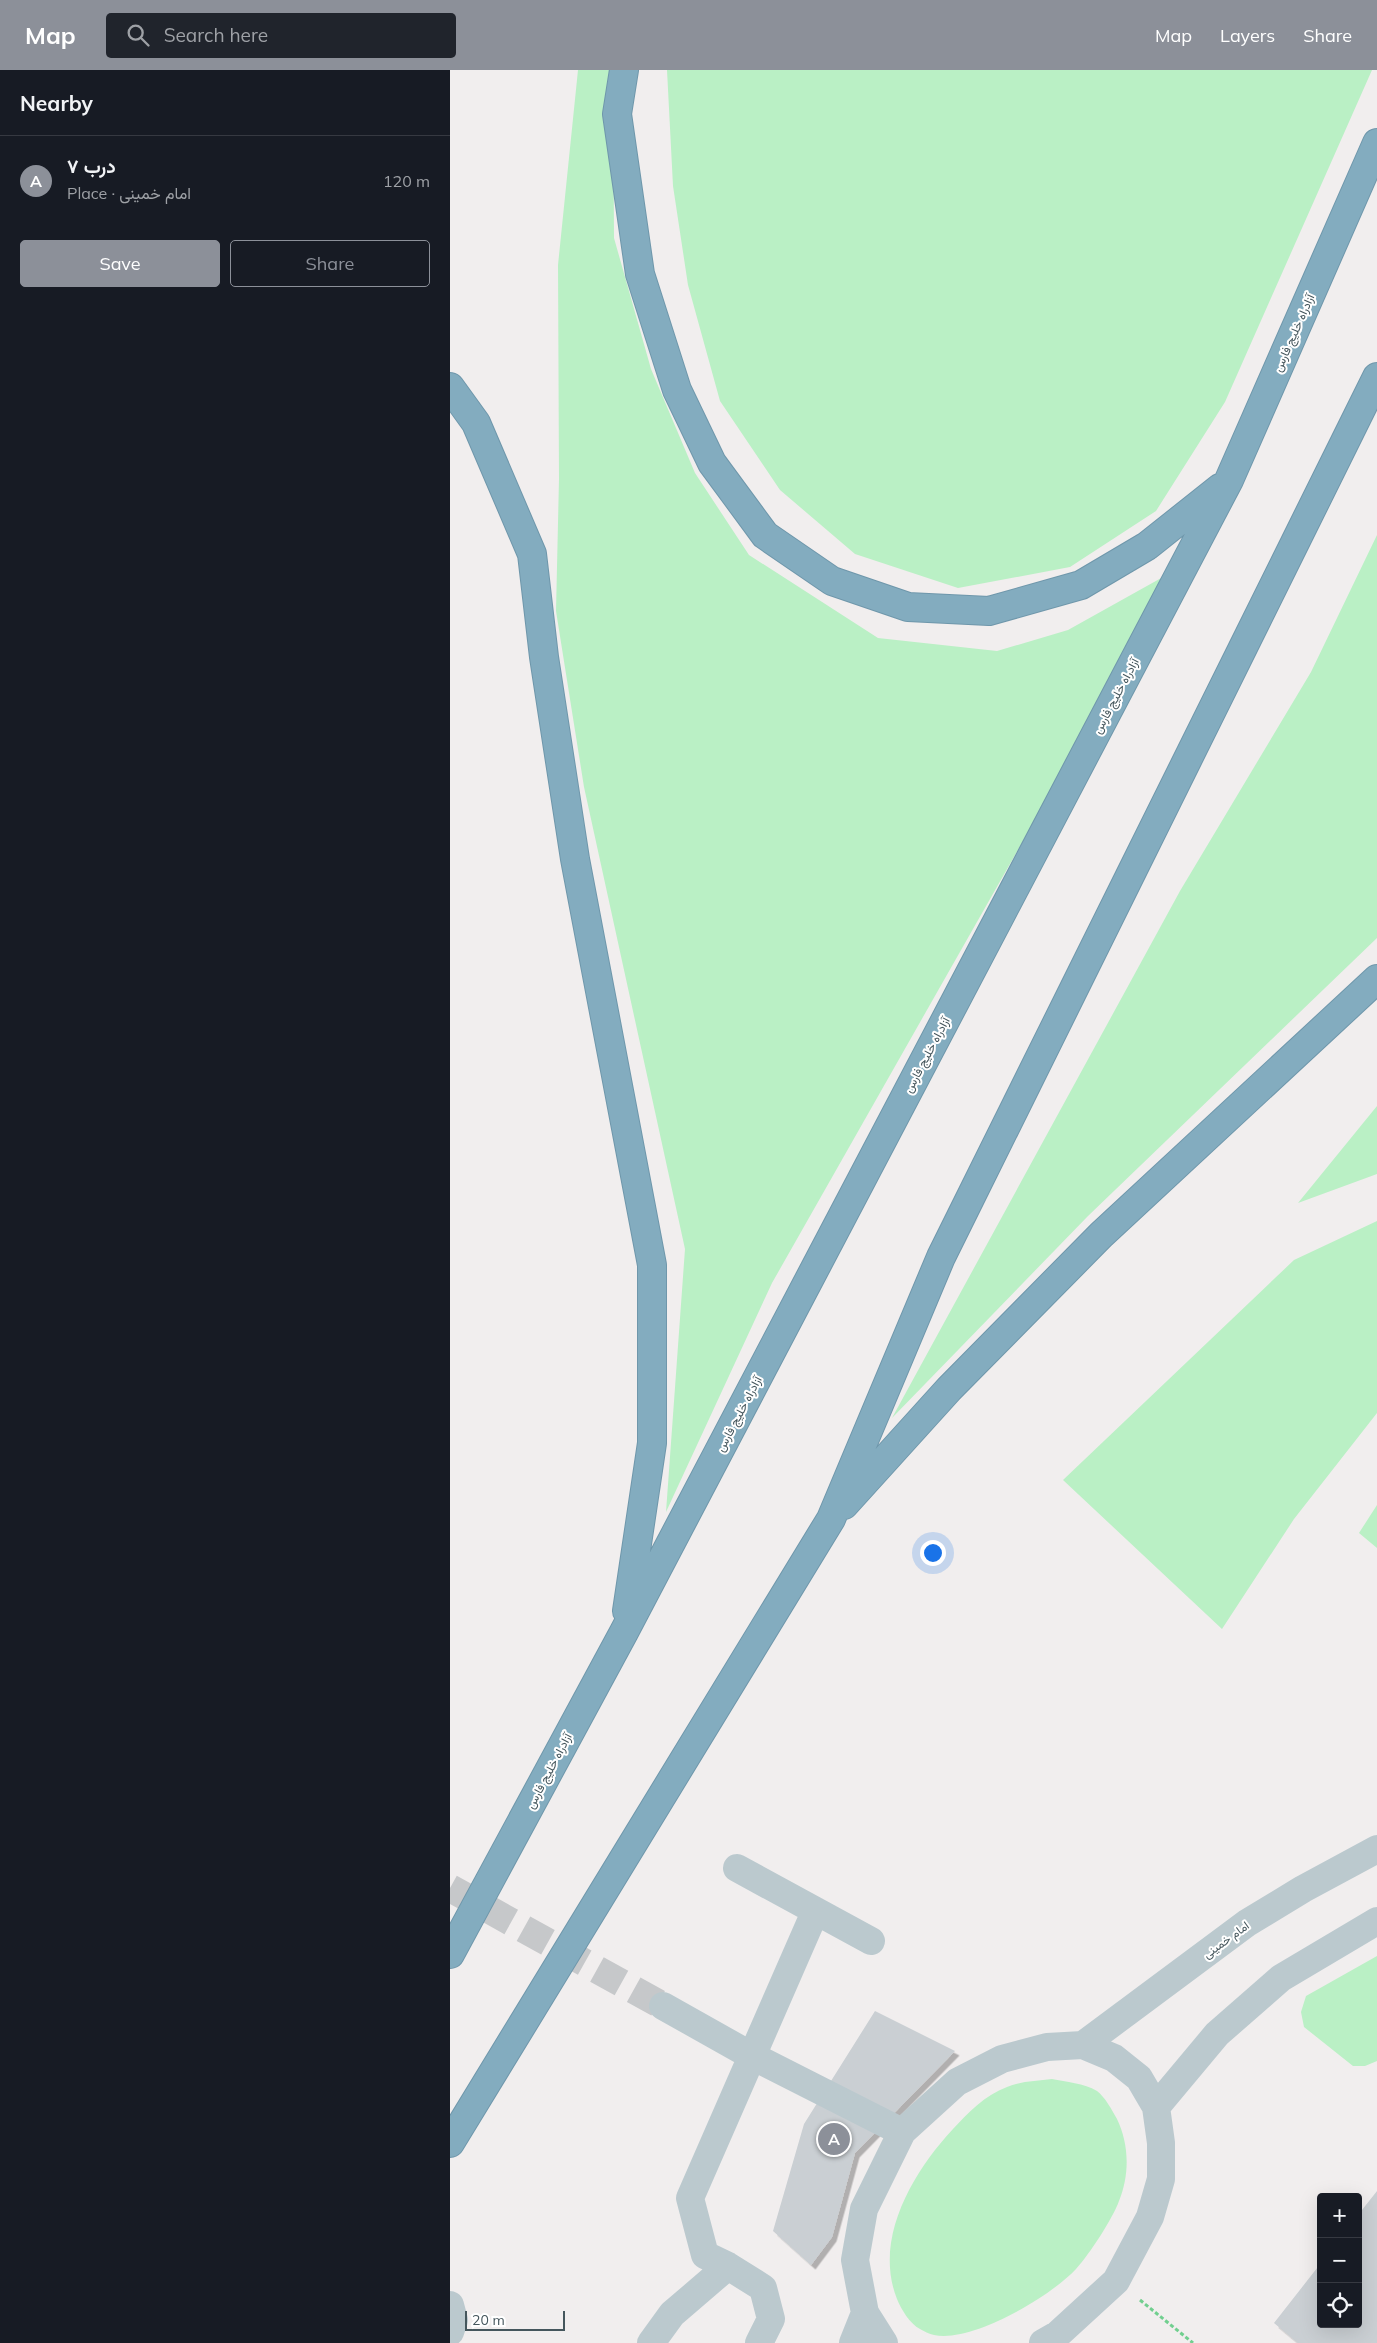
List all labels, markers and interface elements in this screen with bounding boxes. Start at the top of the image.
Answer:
search box [106,13,456,58]
text: Map [25,20,76,50]
icon: search [124,21,152,49]
text: Search here [164,23,268,47]
text: Map [1155,24,1192,47]
text: Layers [1220,24,1275,47]
text: Share [1303,24,1352,47]
text: Nearby [20,90,93,116]
text: درب ۷ [67,154,116,178]
text: A [30,171,42,191]
text: 120 m [383,171,430,191]
text: Place · امام خمینی [67,183,191,203]
button: Save [20,240,220,287]
button: Share [230,240,430,287]
street label: آزادراه خلیج فارس [1270,290,1320,375]
street label: آزادراه خلیج فارس [1089,654,1144,737]
street label: آزادراه خلیج فارس [900,1013,955,1096]
street label: آزادراه خلیج فارس [712,1372,767,1455]
your location [920,1540,946,1566]
street label: آزادراه خلیج فارس [522,1729,577,1812]
street label: امام خمینی [1200,1918,1252,1962]
pin: A [818,2120,850,2158]
map controls [1317,2193,1362,2328]
button: + [1317,2193,1362,2238]
button: − [1317,2238,1362,2283]
button: locate [1317,2283,1362,2328]
scale bar [465,2308,565,2331]
text: 20 m [472,2311,505,2329]

